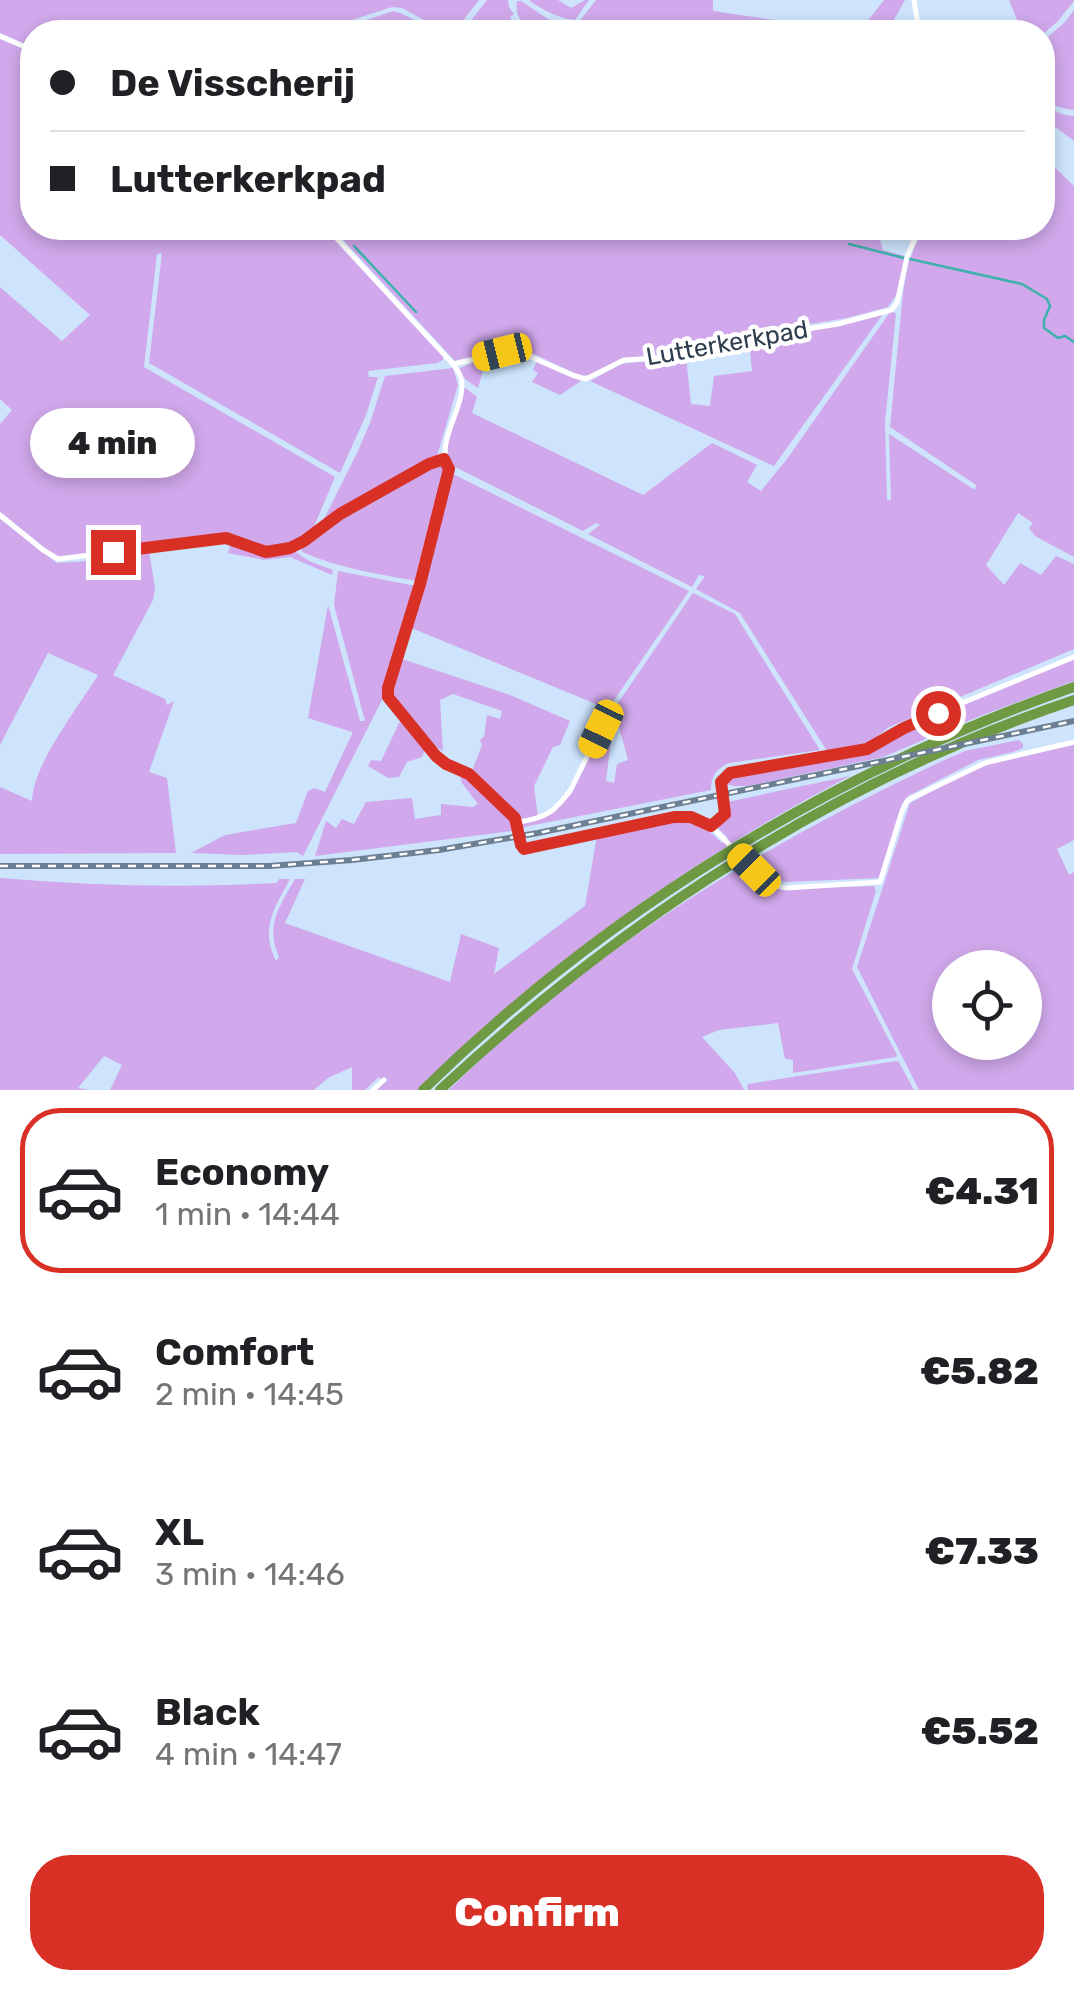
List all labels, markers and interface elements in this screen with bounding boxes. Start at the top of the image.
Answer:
text: De Visscherij [110,60,355,106]
text: Lutterkerkpad [110,156,386,202]
street label: Lutterkerkpad [644,314,810,372]
car [469,330,535,374]
callout: 4 min [31,407,196,477]
text: 4 min [68,424,157,462]
route end [91,530,136,575]
route start [916,691,961,736]
car [574,695,628,763]
car [722,838,786,902]
map controls [932,950,1042,1060]
button: locate [932,950,1042,1060]
icon: car [35,1146,125,1236]
text: Economy [155,1149,329,1195]
text: €4.31 [925,1168,1039,1214]
text: 1 min · 14:44 [155,1195,340,1233]
icon: car [35,1326,125,1416]
text: Comfort [155,1329,314,1375]
text: €5.82 [920,1348,1039,1394]
text: 2 min · 14:45 [155,1375,344,1413]
icon: car [35,1506,125,1596]
text: XL [155,1509,204,1555]
text: €7.33 [924,1528,1039,1574]
text: 3 min · 14:46 [155,1555,345,1593]
icon: car [35,1686,125,1776]
text: Black [155,1689,260,1735]
text: €5.52 [921,1708,1039,1754]
text: 4 min · 14:47 [155,1735,342,1773]
button: Confirm [30,1855,1044,1970]

